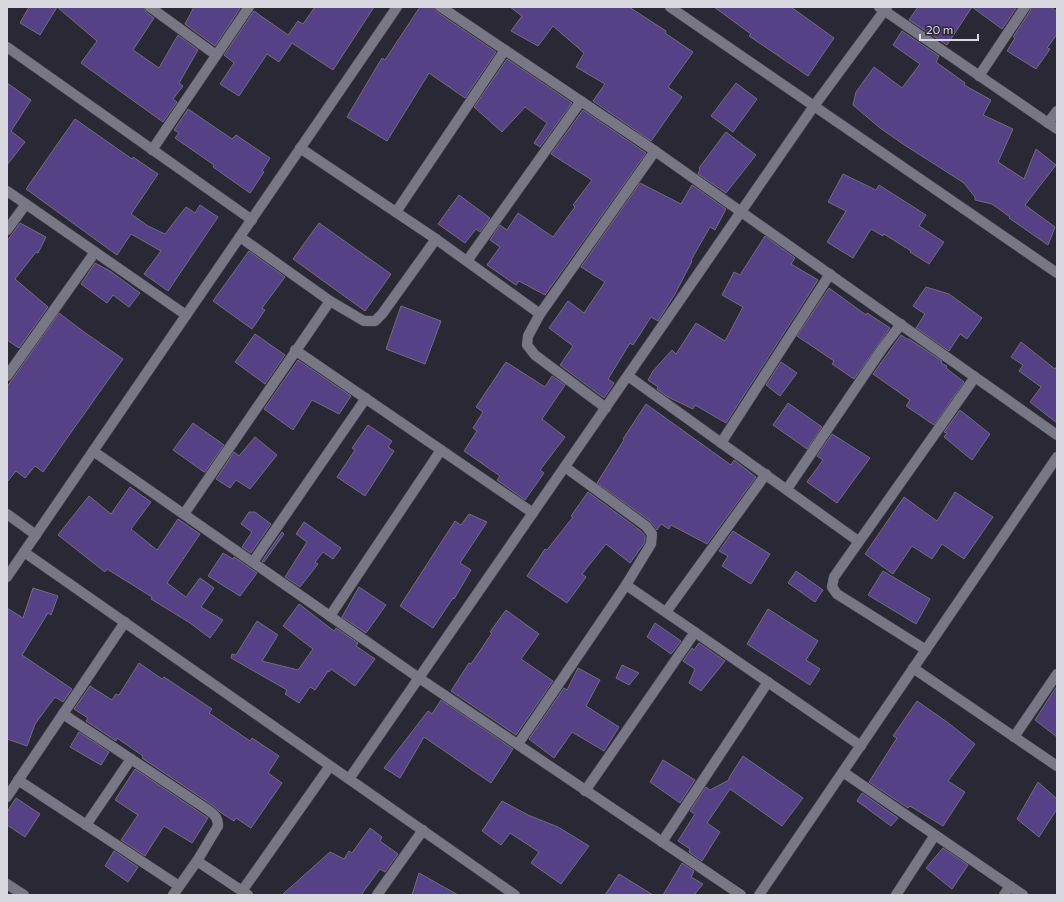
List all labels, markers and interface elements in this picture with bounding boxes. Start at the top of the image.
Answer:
scale bar [920,16,978,42]
text: 20 m [926,22,953,36]

